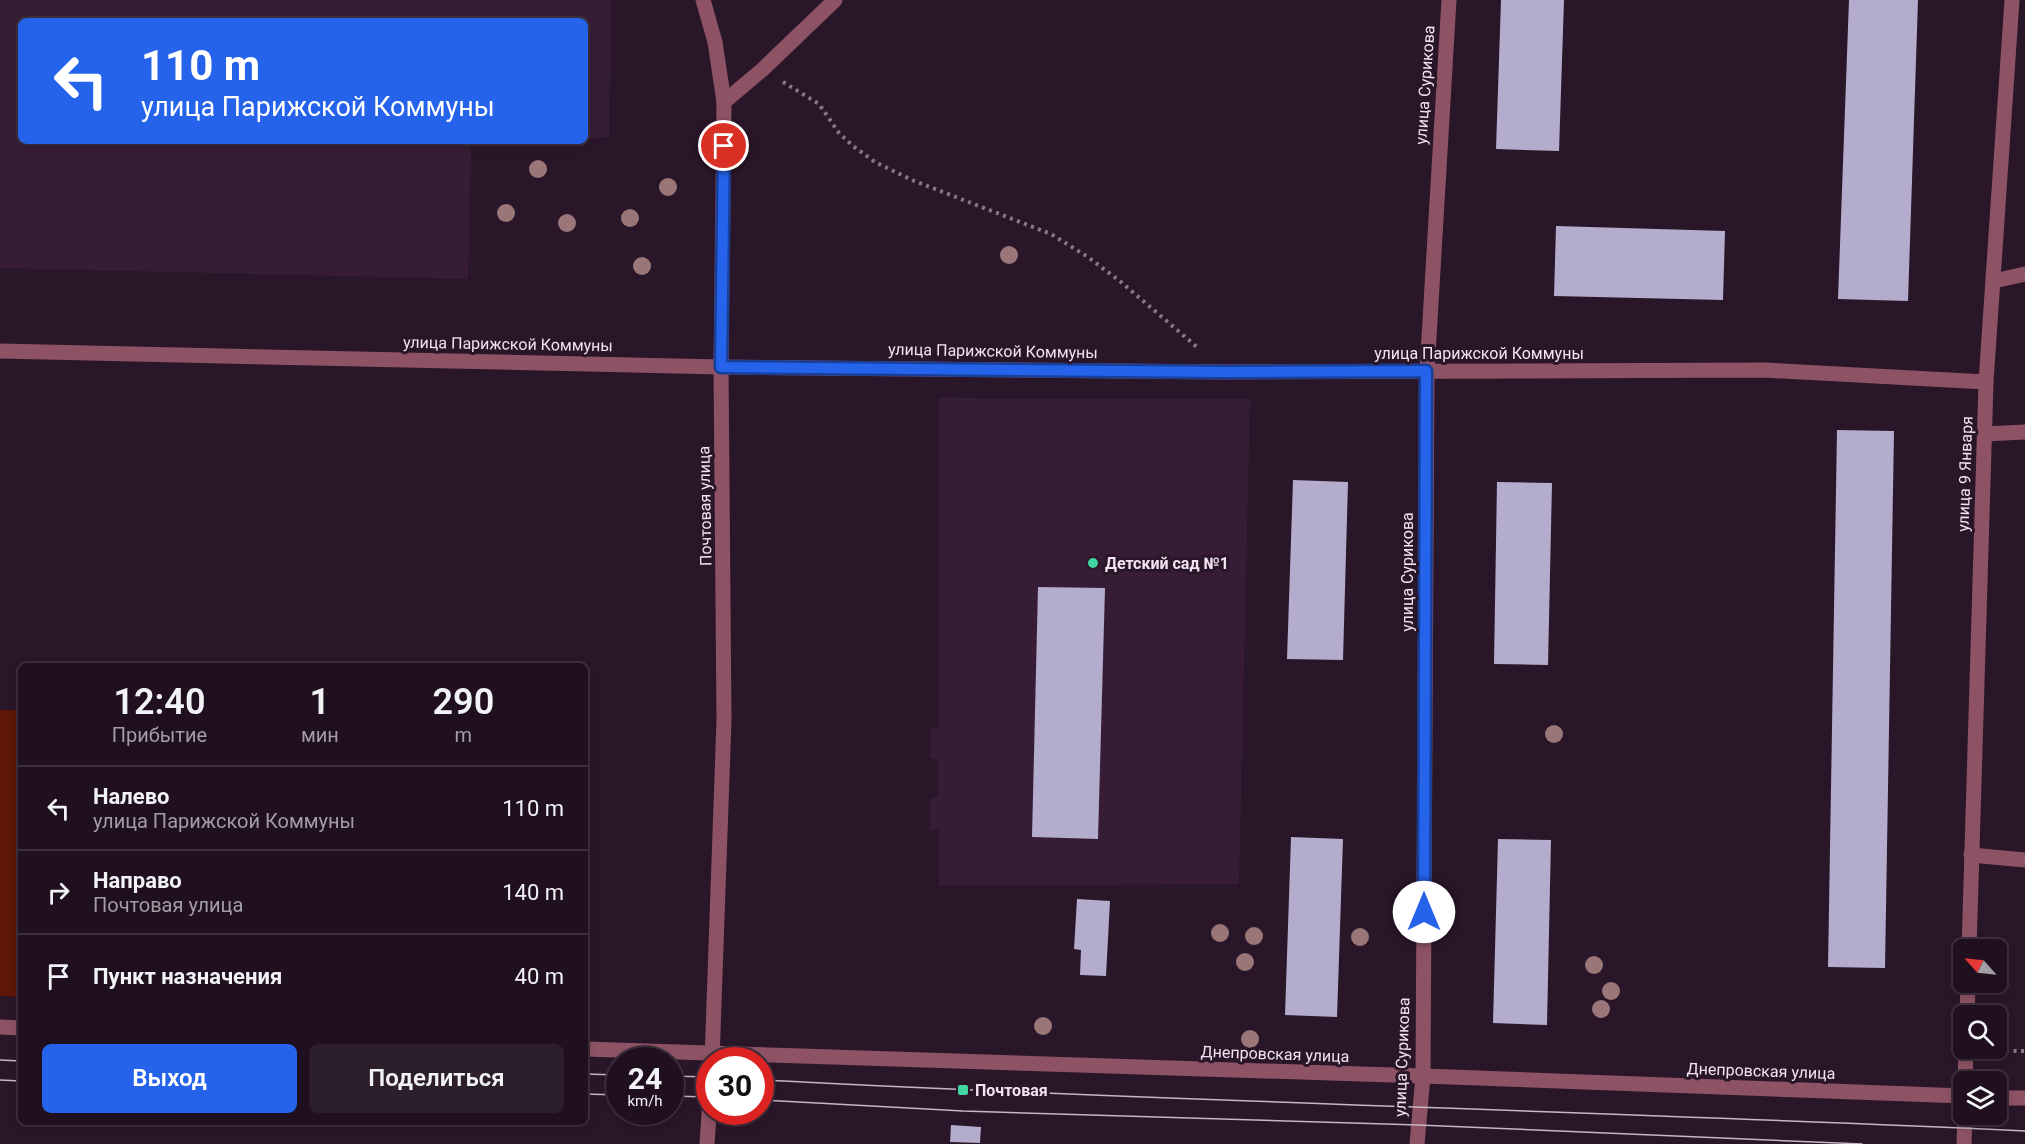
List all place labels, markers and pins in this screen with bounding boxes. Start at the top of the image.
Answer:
pin [698,120,749,171]
place label: Детский сад №1 [1105,554,1229,573]
marker: Детский сад №1 [1086,556,1100,570]
place label: Почтовая [975,1081,1048,1100]
marker: Почтовая [956,1083,970,1097]

